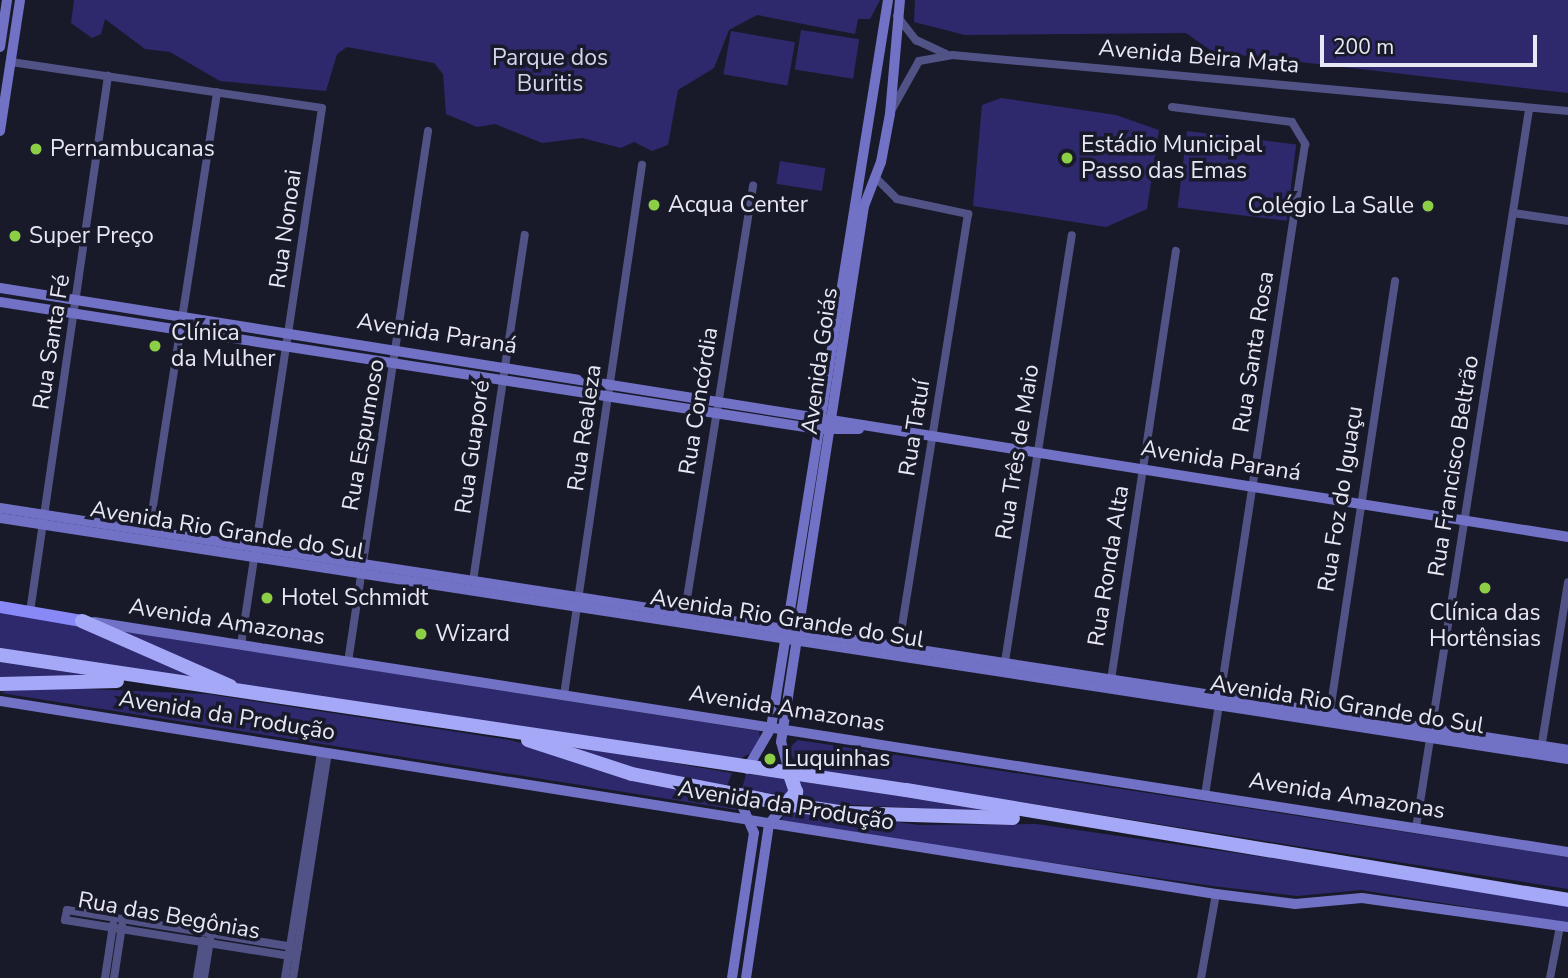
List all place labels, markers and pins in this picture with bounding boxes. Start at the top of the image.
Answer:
place label: Estádio Municipal Passo das Emas [1081,131,1262,185]
place label: Pernambucanas [50,135,215,163]
marker: Pernambucanas [28,141,44,157]
marker: Estádio Municipal Passo das Emas [1059,150,1075,166]
place label: Acqua Center [668,191,808,219]
place label: Colégio La Salle [1247,192,1414,220]
marker: Acqua Center [646,197,662,213]
marker: Colégio La Salle [1420,198,1436,214]
place label: Super Preço [29,222,154,250]
marker: Super Preço [7,228,23,244]
place label: Clínica da Mulher [171,319,275,373]
marker: Clínica da Mulher [145,336,165,356]
marker: Clínica das Hortênsias [1477,580,1493,596]
place label: Hotel Schmidt [281,584,428,612]
marker: Hotel Schmidt [259,590,275,606]
place label: Clínica das Hortênsias [1429,599,1541,653]
place label: Wizard [435,620,510,648]
marker: Wizard [413,626,429,642]
place label: Luquinhas [784,745,890,773]
marker: Luquinhas [762,751,778,767]

